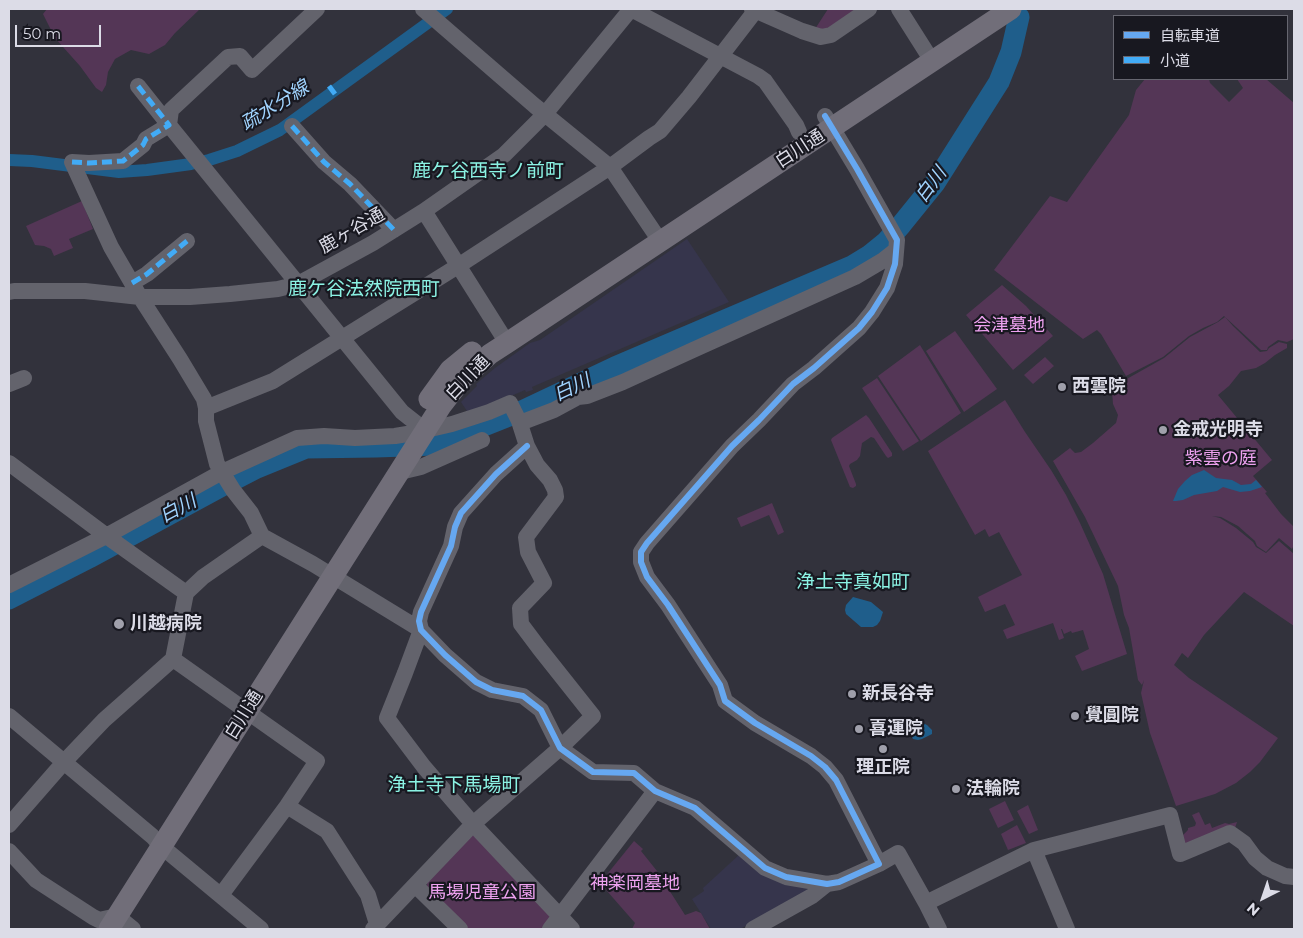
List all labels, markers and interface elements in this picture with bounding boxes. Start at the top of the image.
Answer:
scale bar [18,15,104,47]
legend [1113,15,1288,80]
text: 50 m [23,24,61,43]
text: 自転車道 [1160,26,1220,45]
text: 小道 [1160,51,1190,70]
water label: 疏水分線 [237,76,313,136]
street label: 白川通 [771,125,829,173]
district label: 鹿ケ谷西寺ノ前町 [412,160,564,182]
water label: 白川 [910,163,952,207]
street label: 鹿ヶ谷通 [315,204,389,258]
district label: 鹿ケ谷法然院西町 [288,278,440,300]
park label: 会津墓地 [973,315,1045,337]
street label: 白川通 [441,351,495,405]
water label: 白川 [550,370,594,406]
place label: 西雲院 [1072,376,1126,398]
marker: 西雲院 [1056,381,1068,393]
place label: 金戒光明寺 [1173,419,1263,441]
marker: 金戒光明寺 [1157,424,1169,436]
park label: 紫雲の庭 [1185,448,1257,470]
water label: 白川 [156,490,200,528]
district label: 浄土寺真如町 [796,571,910,593]
place label: 川越病院 [130,613,202,635]
marker: 川越病院 [112,617,126,631]
place label: 新長谷寺 [862,683,934,705]
street label: 白川通 [221,686,267,744]
marker: 新長谷寺 [846,688,858,700]
place label: 覺圓院 [1085,705,1139,727]
marker: 覺圓院 [1069,710,1081,722]
place label: 喜運院 [869,718,923,740]
marker: 喜運院 [853,723,865,735]
marker: 理正院 [877,743,889,755]
place label: 理正院 [856,757,910,779]
district label: 浄土寺下馬場町 [388,774,520,796]
place label: 法輪院 [966,778,1020,800]
marker: 法輪院 [950,783,962,795]
park label: 神楽岡墓地 [590,873,680,895]
north arrow [1238,873,1288,923]
park label: 馬場児童公園 [428,882,536,904]
text: N [1243,899,1263,920]

